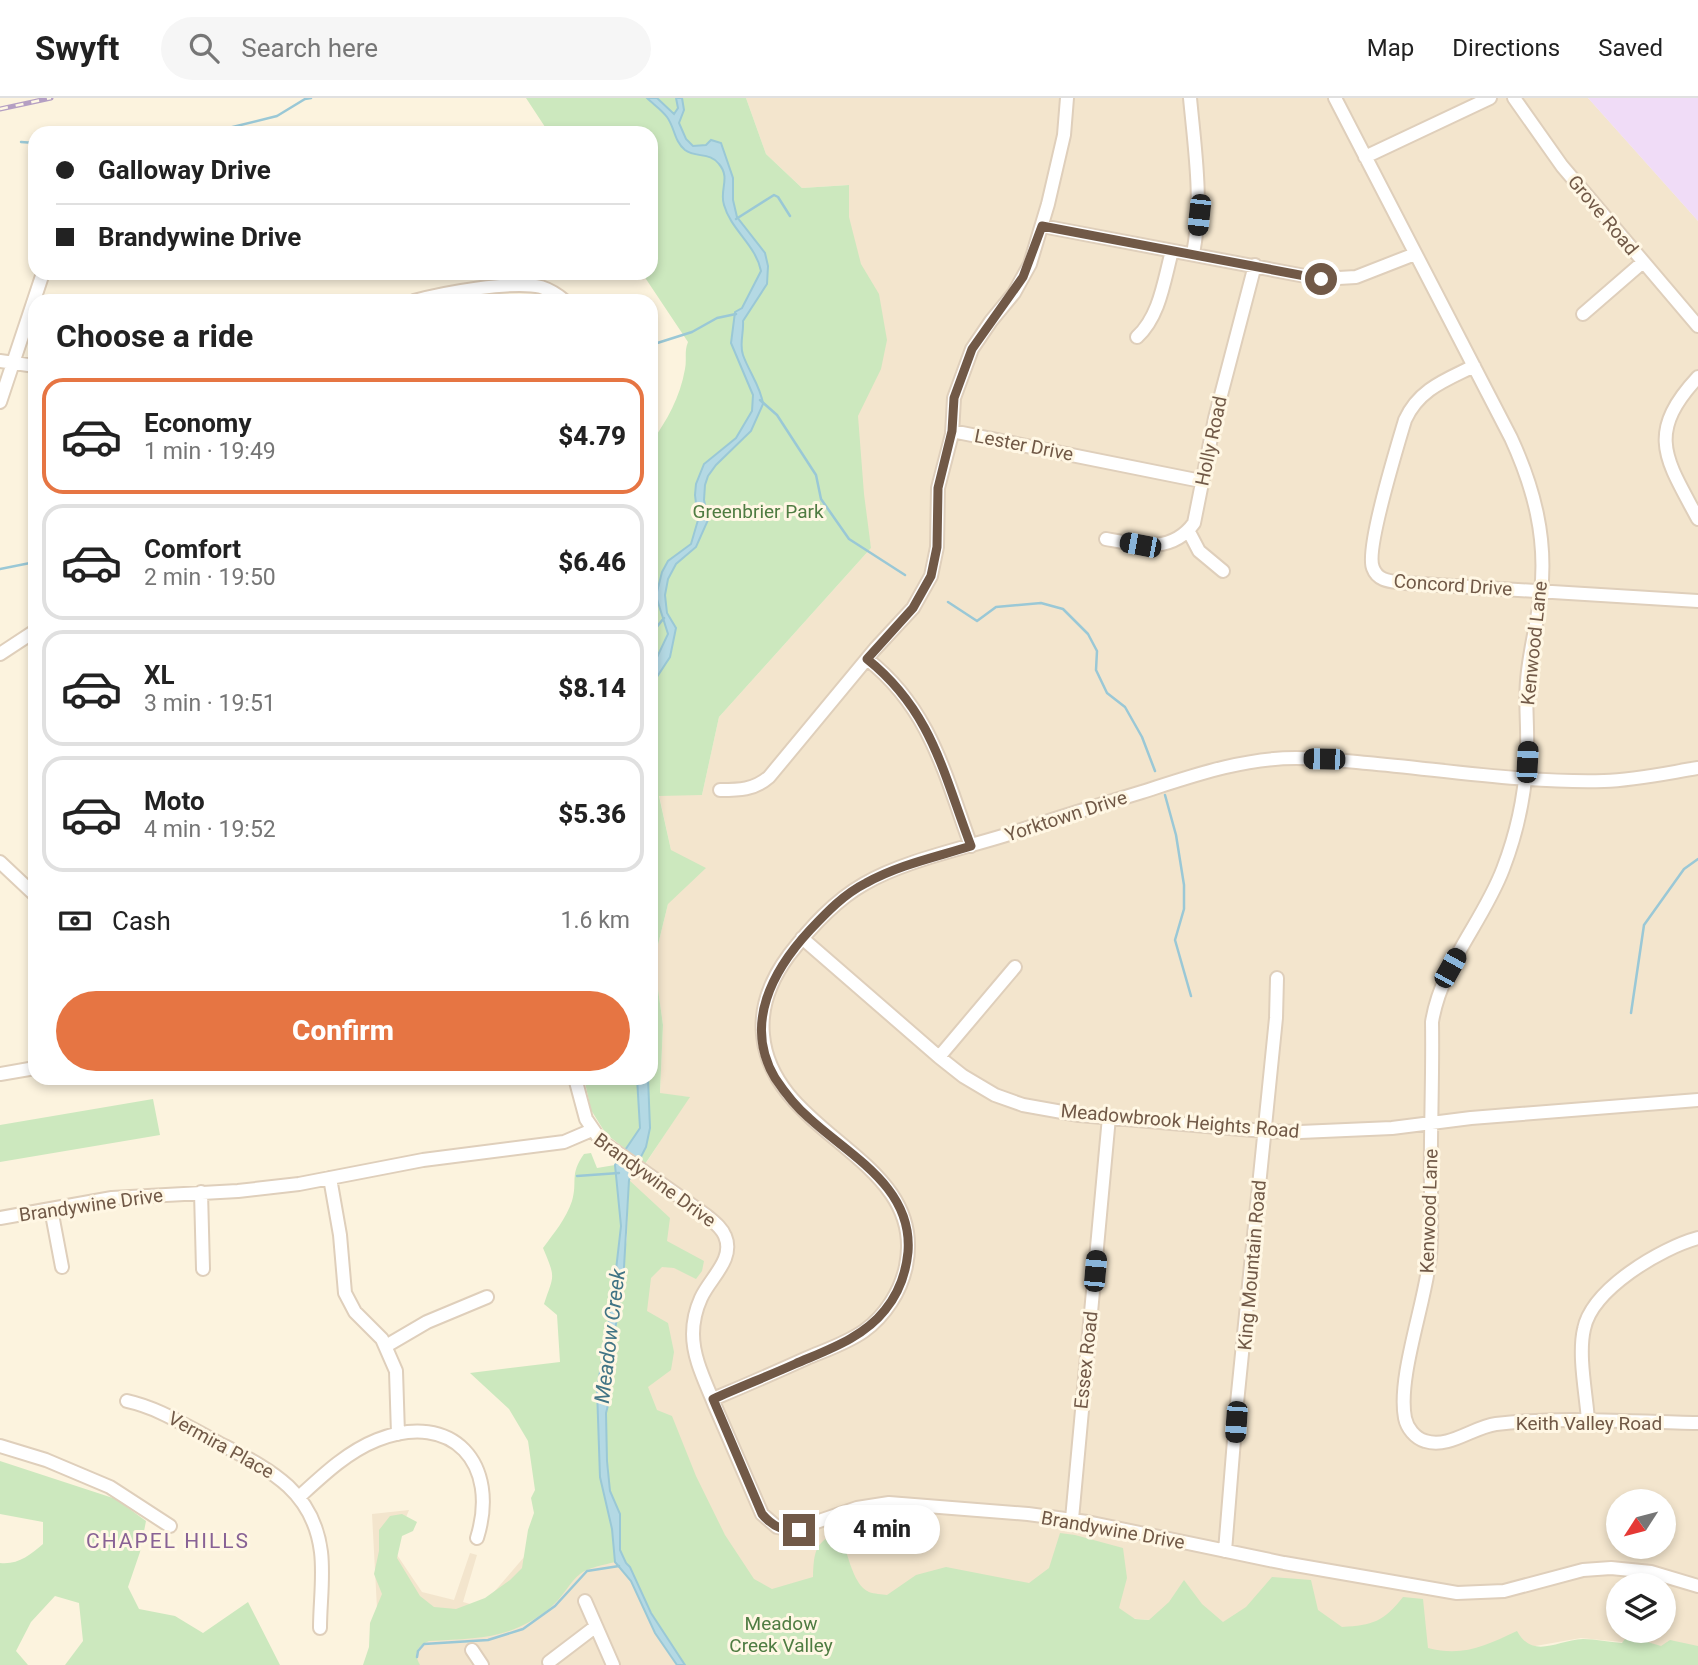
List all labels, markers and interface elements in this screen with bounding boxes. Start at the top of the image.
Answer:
search box [161,17,651,80]
text: Swyft [35,29,119,68]
icon: search [185,29,223,67]
text: Search here [241,33,378,63]
text: Map [1367,34,1414,62]
text: Directions [1452,34,1560,62]
text: Saved [1598,34,1663,62]
text: Galloway Drive [98,155,271,185]
street label: Grove Road [1563,170,1643,260]
car [1187,193,1212,237]
text: Brandywine Drive [98,222,301,252]
route start [1305,263,1337,295]
text: Choose a ride [56,317,253,355]
street label: Holly Road [1190,394,1232,488]
icon: car [60,405,123,468]
text: Economy [144,408,251,438]
text: $4.79 [558,421,626,451]
street label: Lester Drive [973,424,1075,466]
text: 1 min · 19:49 [144,438,276,465]
park label: Greenbrier Park [692,500,824,523]
icon: car [60,531,123,594]
car [1118,531,1163,559]
text: Comfort [144,534,241,564]
text: $6.46 [558,547,626,577]
text: 2 min · 19:50 [144,564,276,591]
street label: Concord Drive [1393,569,1513,601]
street label: Kenwood Lane [1516,580,1552,706]
icon: car [60,657,123,720]
text: XL [144,660,175,690]
text: $8.14 [558,673,626,703]
text: 3 min · 19:51 [144,690,276,717]
car [1516,740,1539,784]
car [1303,748,1346,770]
icon: car [60,783,123,846]
street label: Yorktown Drive [1002,785,1130,847]
text: Moto [144,786,205,816]
text: $5.36 [558,799,626,829]
text: 4 min · 19:52 [144,816,276,843]
icon: cash [56,902,94,940]
text: Cash [112,906,171,936]
text: 1.6 km [561,907,630,934]
car [1431,945,1470,991]
button: Confirm [56,991,630,1071]
street label: Meadowbrook Heights Road [1060,1099,1300,1143]
street label: Brandywine Drive [589,1128,721,1232]
street label: Kenwood Lane [1415,1148,1443,1274]
street label: King Mountain Road [1233,1179,1271,1351]
street label: Brandywine Drive [17,1184,165,1226]
car [1083,1249,1108,1293]
water label: Meadow Creek [590,1267,630,1405]
street label: Essex Road [1069,1310,1103,1410]
car [1225,1400,1248,1444]
street label: Vermira Place [164,1406,278,1484]
street label: Keith Valley Road [1516,1412,1662,1435]
north arrow [1606,1489,1676,1559]
map controls [1606,1489,1676,1643]
callout: 4 min [824,1506,939,1554]
street label: Brandywine Drive [1039,1506,1187,1554]
route end [783,1514,815,1546]
text: 4 min [853,1516,911,1543]
district label: CHAPEL HILLS [86,1529,250,1553]
button: layers [1606,1573,1676,1643]
park label: Meadow Creek Valley [729,1612,833,1657]

